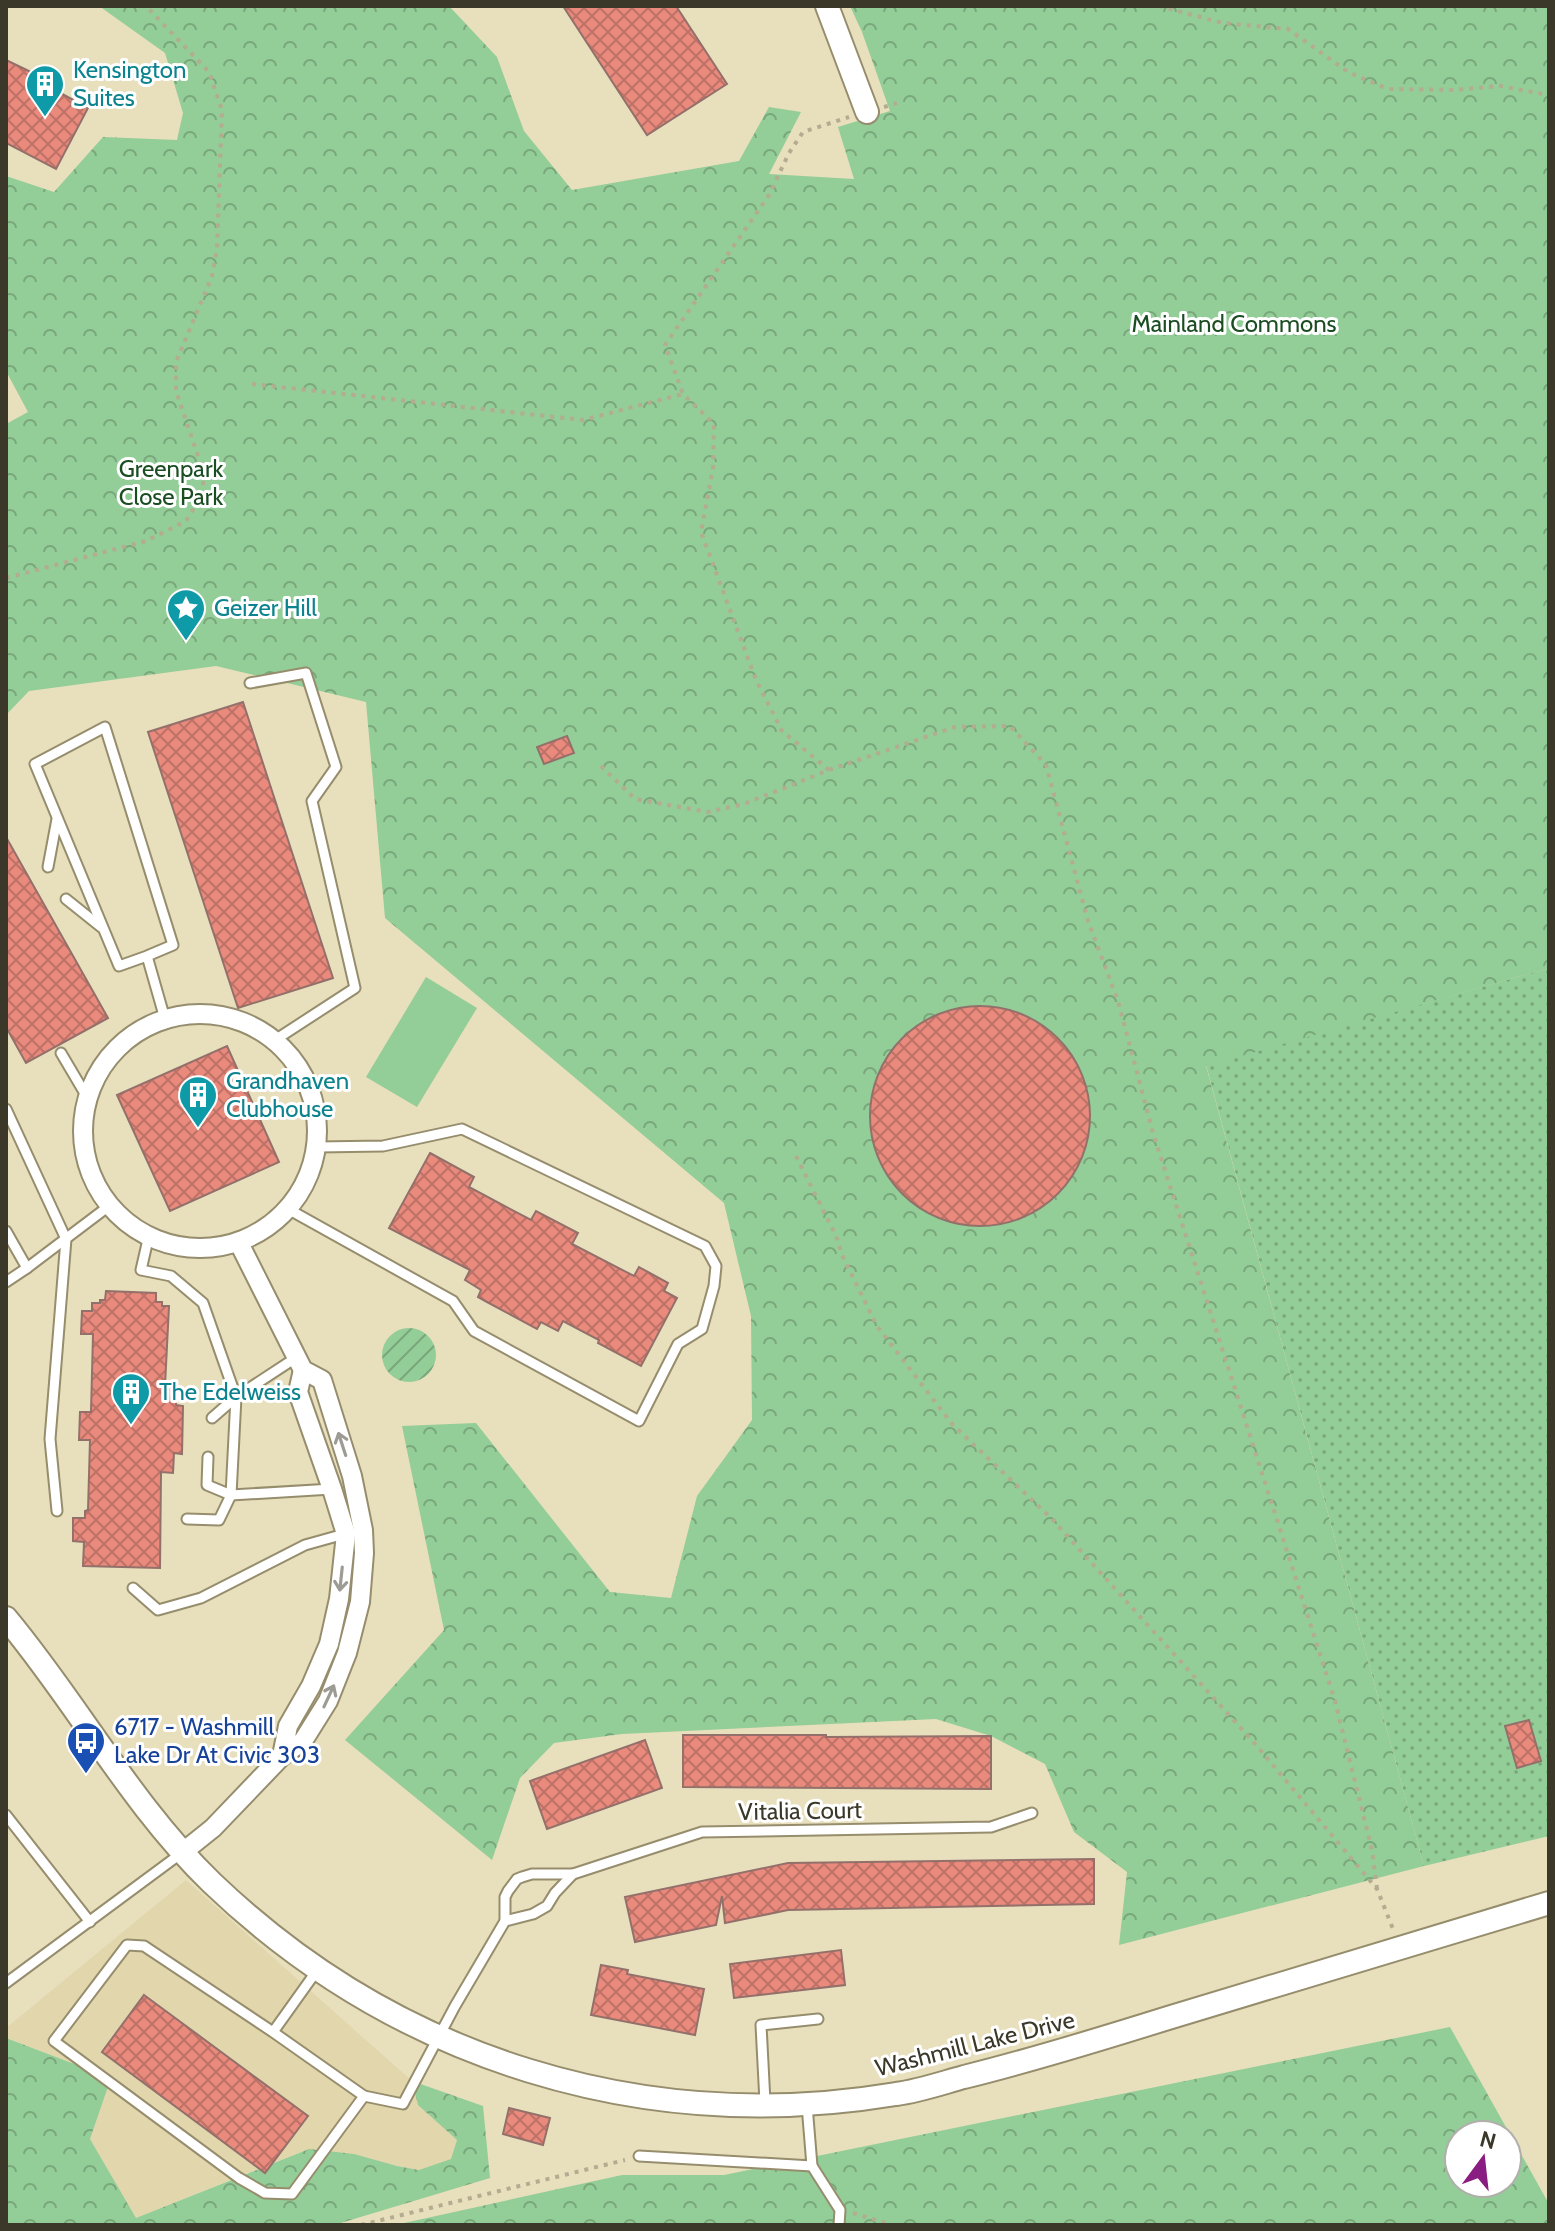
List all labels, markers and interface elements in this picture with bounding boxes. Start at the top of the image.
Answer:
place label: Kensington Suites [73,55,186,112]
building icon: Kensington Suites [24,63,66,118]
park label: Mainland Commons [1132,309,1337,338]
park label: Greenpark Close Park [119,454,223,511]
place icon: Geizer Hill [165,587,207,642]
place label: Geizer Hill [214,593,317,622]
place label: Grandhaven Clubhouse [226,1066,349,1123]
building icon: Grandhaven Clubhouse [177,1074,219,1129]
building icon: The Edelweiss [110,1371,152,1426]
place label: The Edelweiss [159,1377,301,1406]
one-way arrow [334,1432,349,1458]
one-way arrow [334,1565,349,1592]
one-way arrow [322,1684,337,1708]
place label: 6717 - Washmill Lake Dr At Civic 303 [114,1712,320,1769]
bus stop icon: 6717 - Washmill Lake Dr At Civic 303 [65,1720,107,1775]
street label: Vitalia Court [738,1795,862,1826]
street label: Washmill Lake Drive [872,2005,1078,2082]
north arrow [1443,2119,1523,2199]
text: N [1477,2125,1499,2155]

